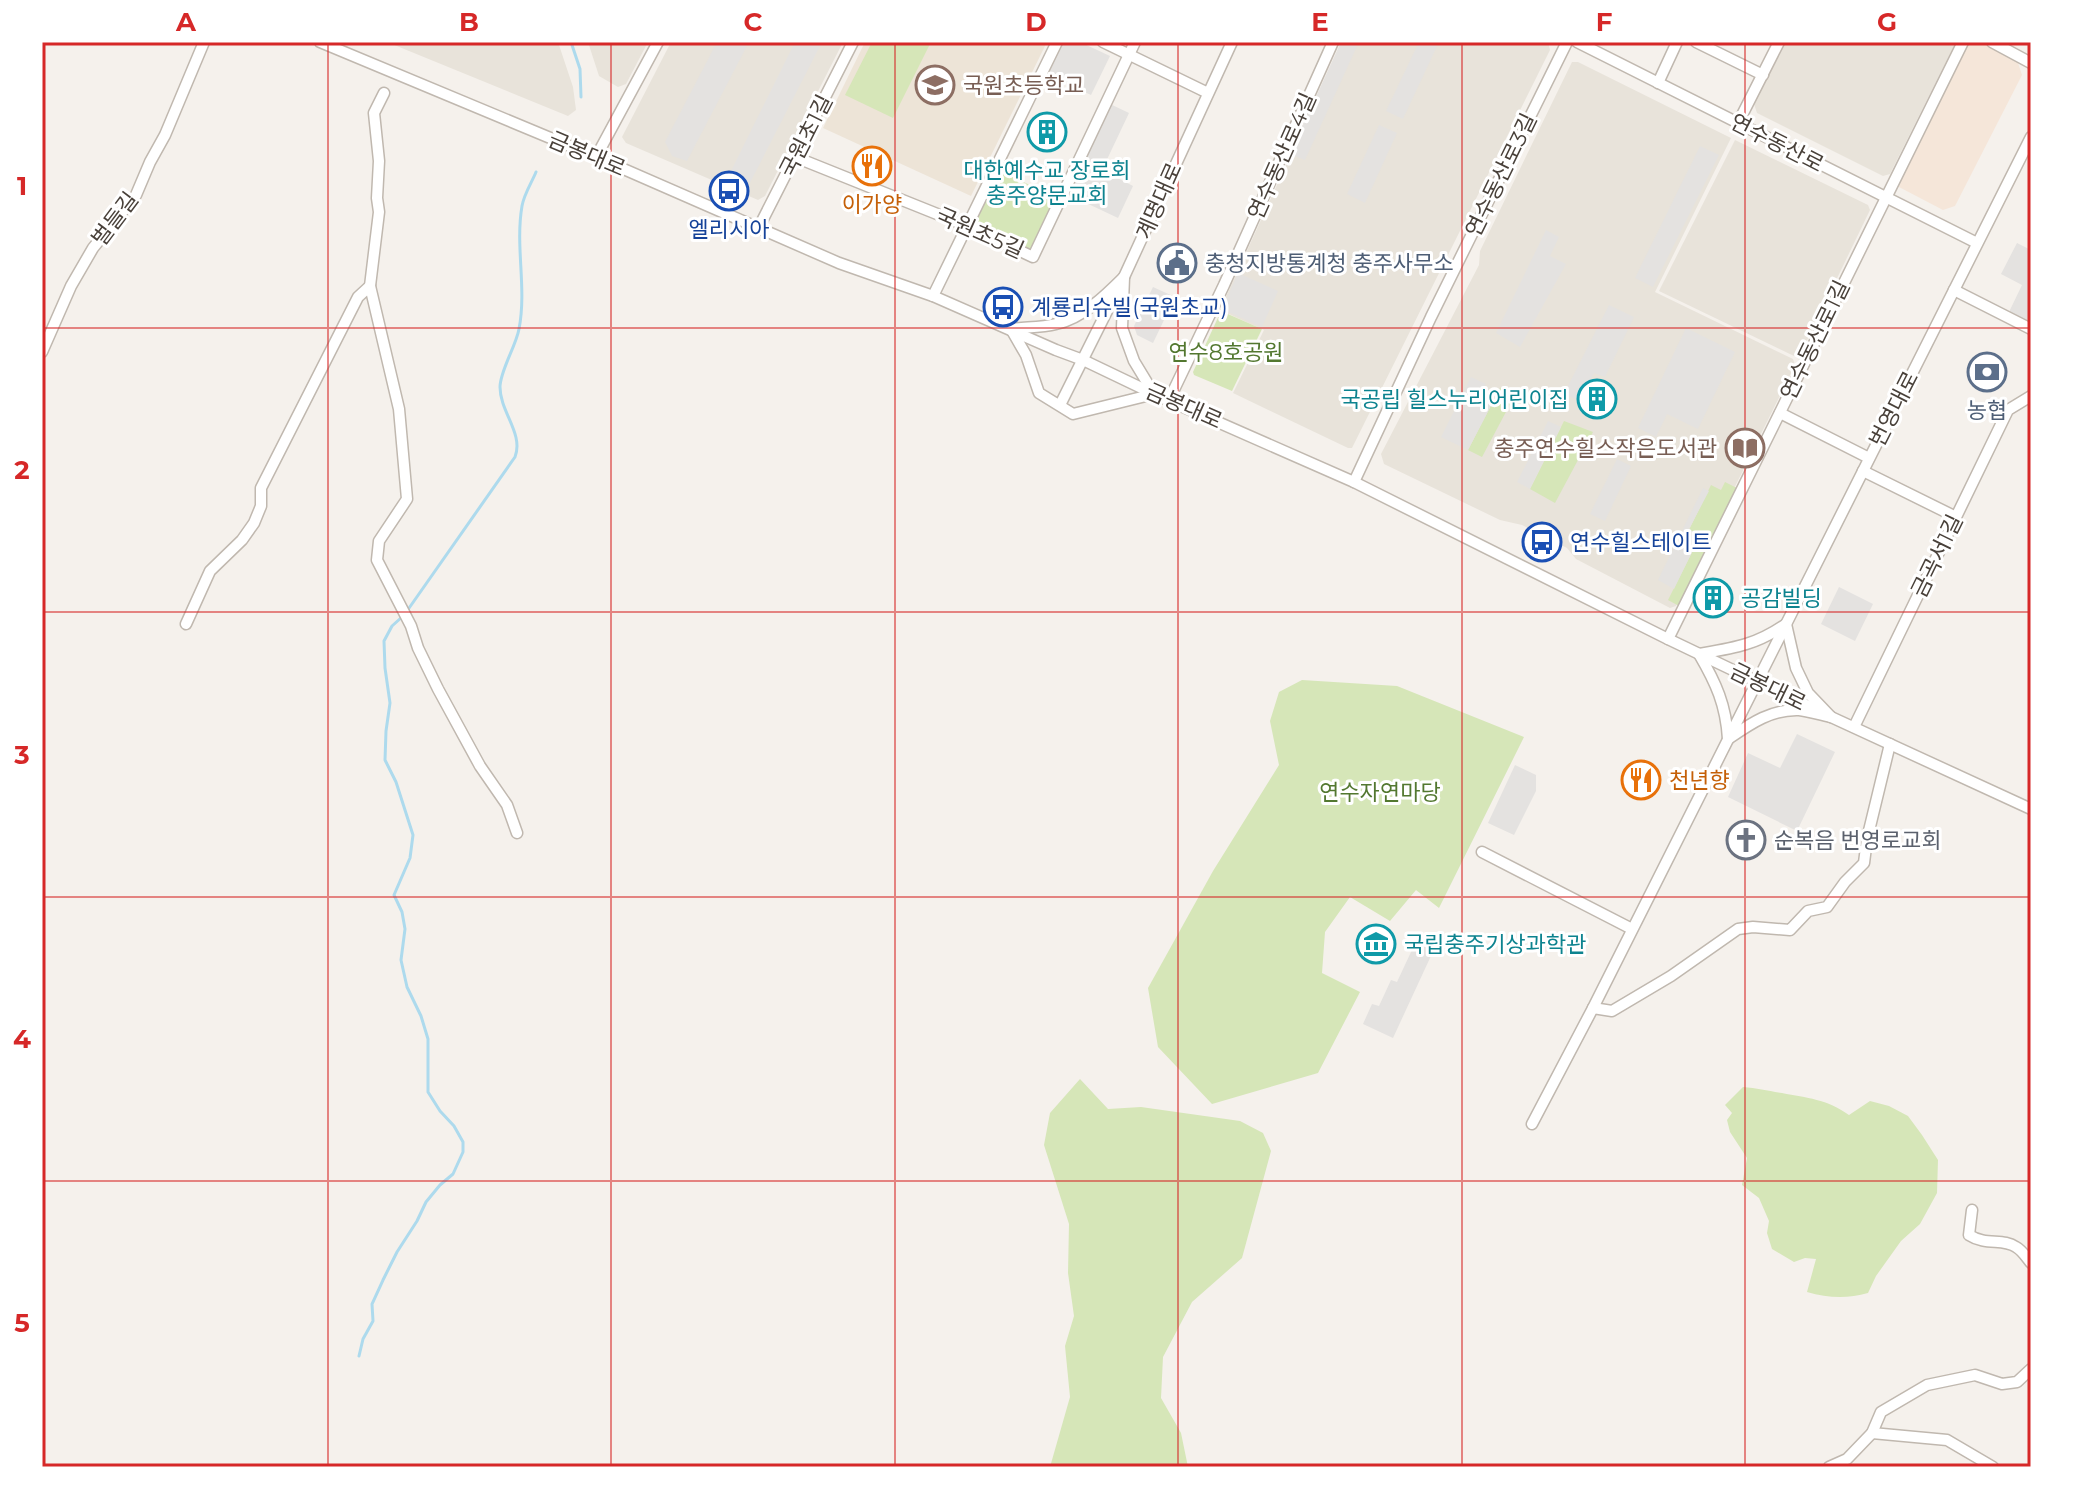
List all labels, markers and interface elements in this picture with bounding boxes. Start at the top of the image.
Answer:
text: A [175,6,197,38]
text: B [459,6,479,38]
text: C [744,6,763,38]
text: D [1025,6,1047,38]
text: E [1311,6,1329,38]
text: F [1596,6,1612,38]
text: G [1877,6,1897,38]
school or university icon: 국원초등학교 [914,64,956,106]
place label: 국원초등학교 [963,72,1084,99]
street label: 연수동산로4길 [1242,88,1322,224]
street label: 국원초1길 [774,90,838,182]
street label: 연수동산로 [1726,108,1828,178]
street label: 연수동산로3길 [1460,109,1542,241]
building icon: 대한예수교 장로회 충주양문교회 [1026,111,1068,153]
street label: 금봉대로 [544,126,630,182]
restaurant icon: 이가양 [851,145,893,187]
place label: 대한예수교 장로회 충주양문교회 [963,157,1131,209]
street label: 계명대로 [1130,159,1188,243]
text: 1 [17,170,27,202]
bus stop icon: 엘리시아 [708,170,750,212]
street label: 벌들길 [86,187,144,251]
place label: 이가양 [842,191,902,218]
street label: 국원초5길 [932,202,1028,264]
place label: 엘리시아 [689,216,769,243]
public building icon: 충청지방통계청 충주사무소 [1156,242,1198,284]
place label: 충청지방통계청 충주사무소 [1205,250,1454,277]
street label: 연수동산로1길 [1775,276,1855,404]
bus stop icon: 계룡리슈빌(국원초교) [982,286,1024,328]
place label: 계룡리슈빌(국원초교) [1031,294,1228,321]
park label: 연수8호공원 [1168,339,1284,366]
bank icon: 농협 [1966,351,2008,393]
street label: 번영대로 [1864,367,1924,451]
street label: 금봉대로 [1142,377,1226,435]
building icon: 국공립 힐스누리어린이집 [1576,378,1618,420]
place label: 국공립 힐스누리어린이집 [1341,386,1569,413]
place label: 농협 [1967,397,2007,424]
library icon: 충주연수힐스작은도서관 [1724,427,1766,469]
place label: 충주연수힐스작은도서관 [1494,435,1717,462]
text: 2 [14,454,30,486]
street label: 금곡서1길 [1905,510,1969,602]
bus stop icon: 연수힐스테이트 [1521,521,1563,563]
place label: 연수힐스테이트 [1570,529,1712,556]
building icon: 공감빌딩 [1692,577,1734,619]
place label: 공감빌딩 [1741,585,1822,612]
street label: 금봉대로 [1726,657,1810,717]
text: 3 [13,739,30,771]
restaurant icon: 천년향 [1620,759,1662,801]
place label: 천년향 [1669,767,1730,794]
park label: 연수자연마당 [1319,779,1441,806]
church icon: 순복음 번영로교회 [1725,819,1767,861]
place label: 순복음 번영로교회 [1774,827,1942,854]
museum icon: 국립충주기상과학관 [1355,923,1397,965]
place label: 국립충주기상과학관 [1404,931,1586,958]
text: 4 [13,1023,31,1055]
text: 5 [14,1307,30,1339]

